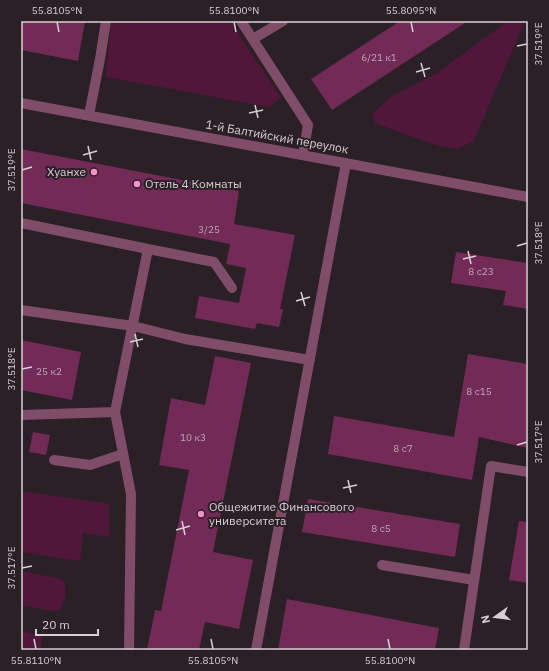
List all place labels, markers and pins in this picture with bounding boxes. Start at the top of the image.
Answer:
place label: Хуанхе [47,164,86,179]
marker: Хуанхе [89,167,99,177]
place label: Отель 4 Комнаты [145,176,242,191]
marker: Отель 4 Комнаты [132,179,142,189]
place label: Общежитие Финансового университета [209,499,355,528]
marker: Общежитие Финансового университета [196,509,206,519]

